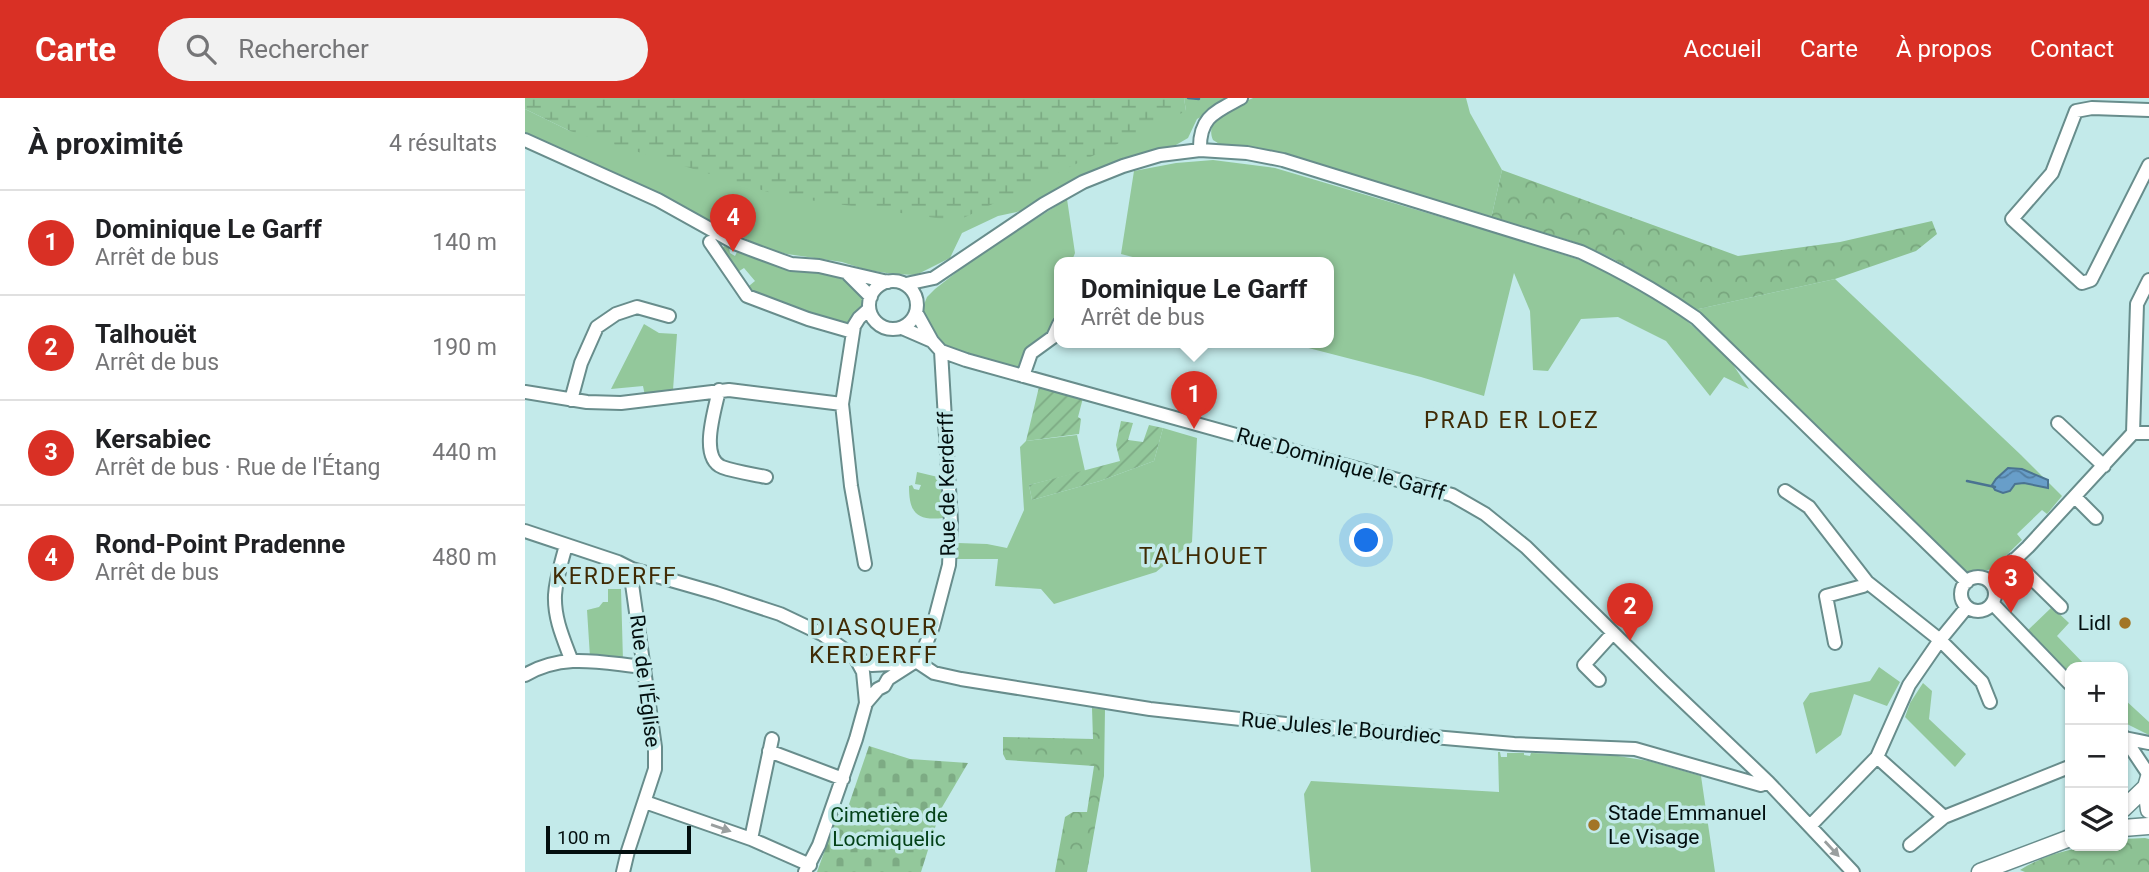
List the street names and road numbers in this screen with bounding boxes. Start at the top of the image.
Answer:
street label: Rue de Kerderff [934,411,960,557]
street label: Rue Dominique le Garff [1234,423,1449,505]
street label: Rue de l'Église [625,613,665,749]
street label: Rue Jules le Bourdiec [1240,707,1442,749]

